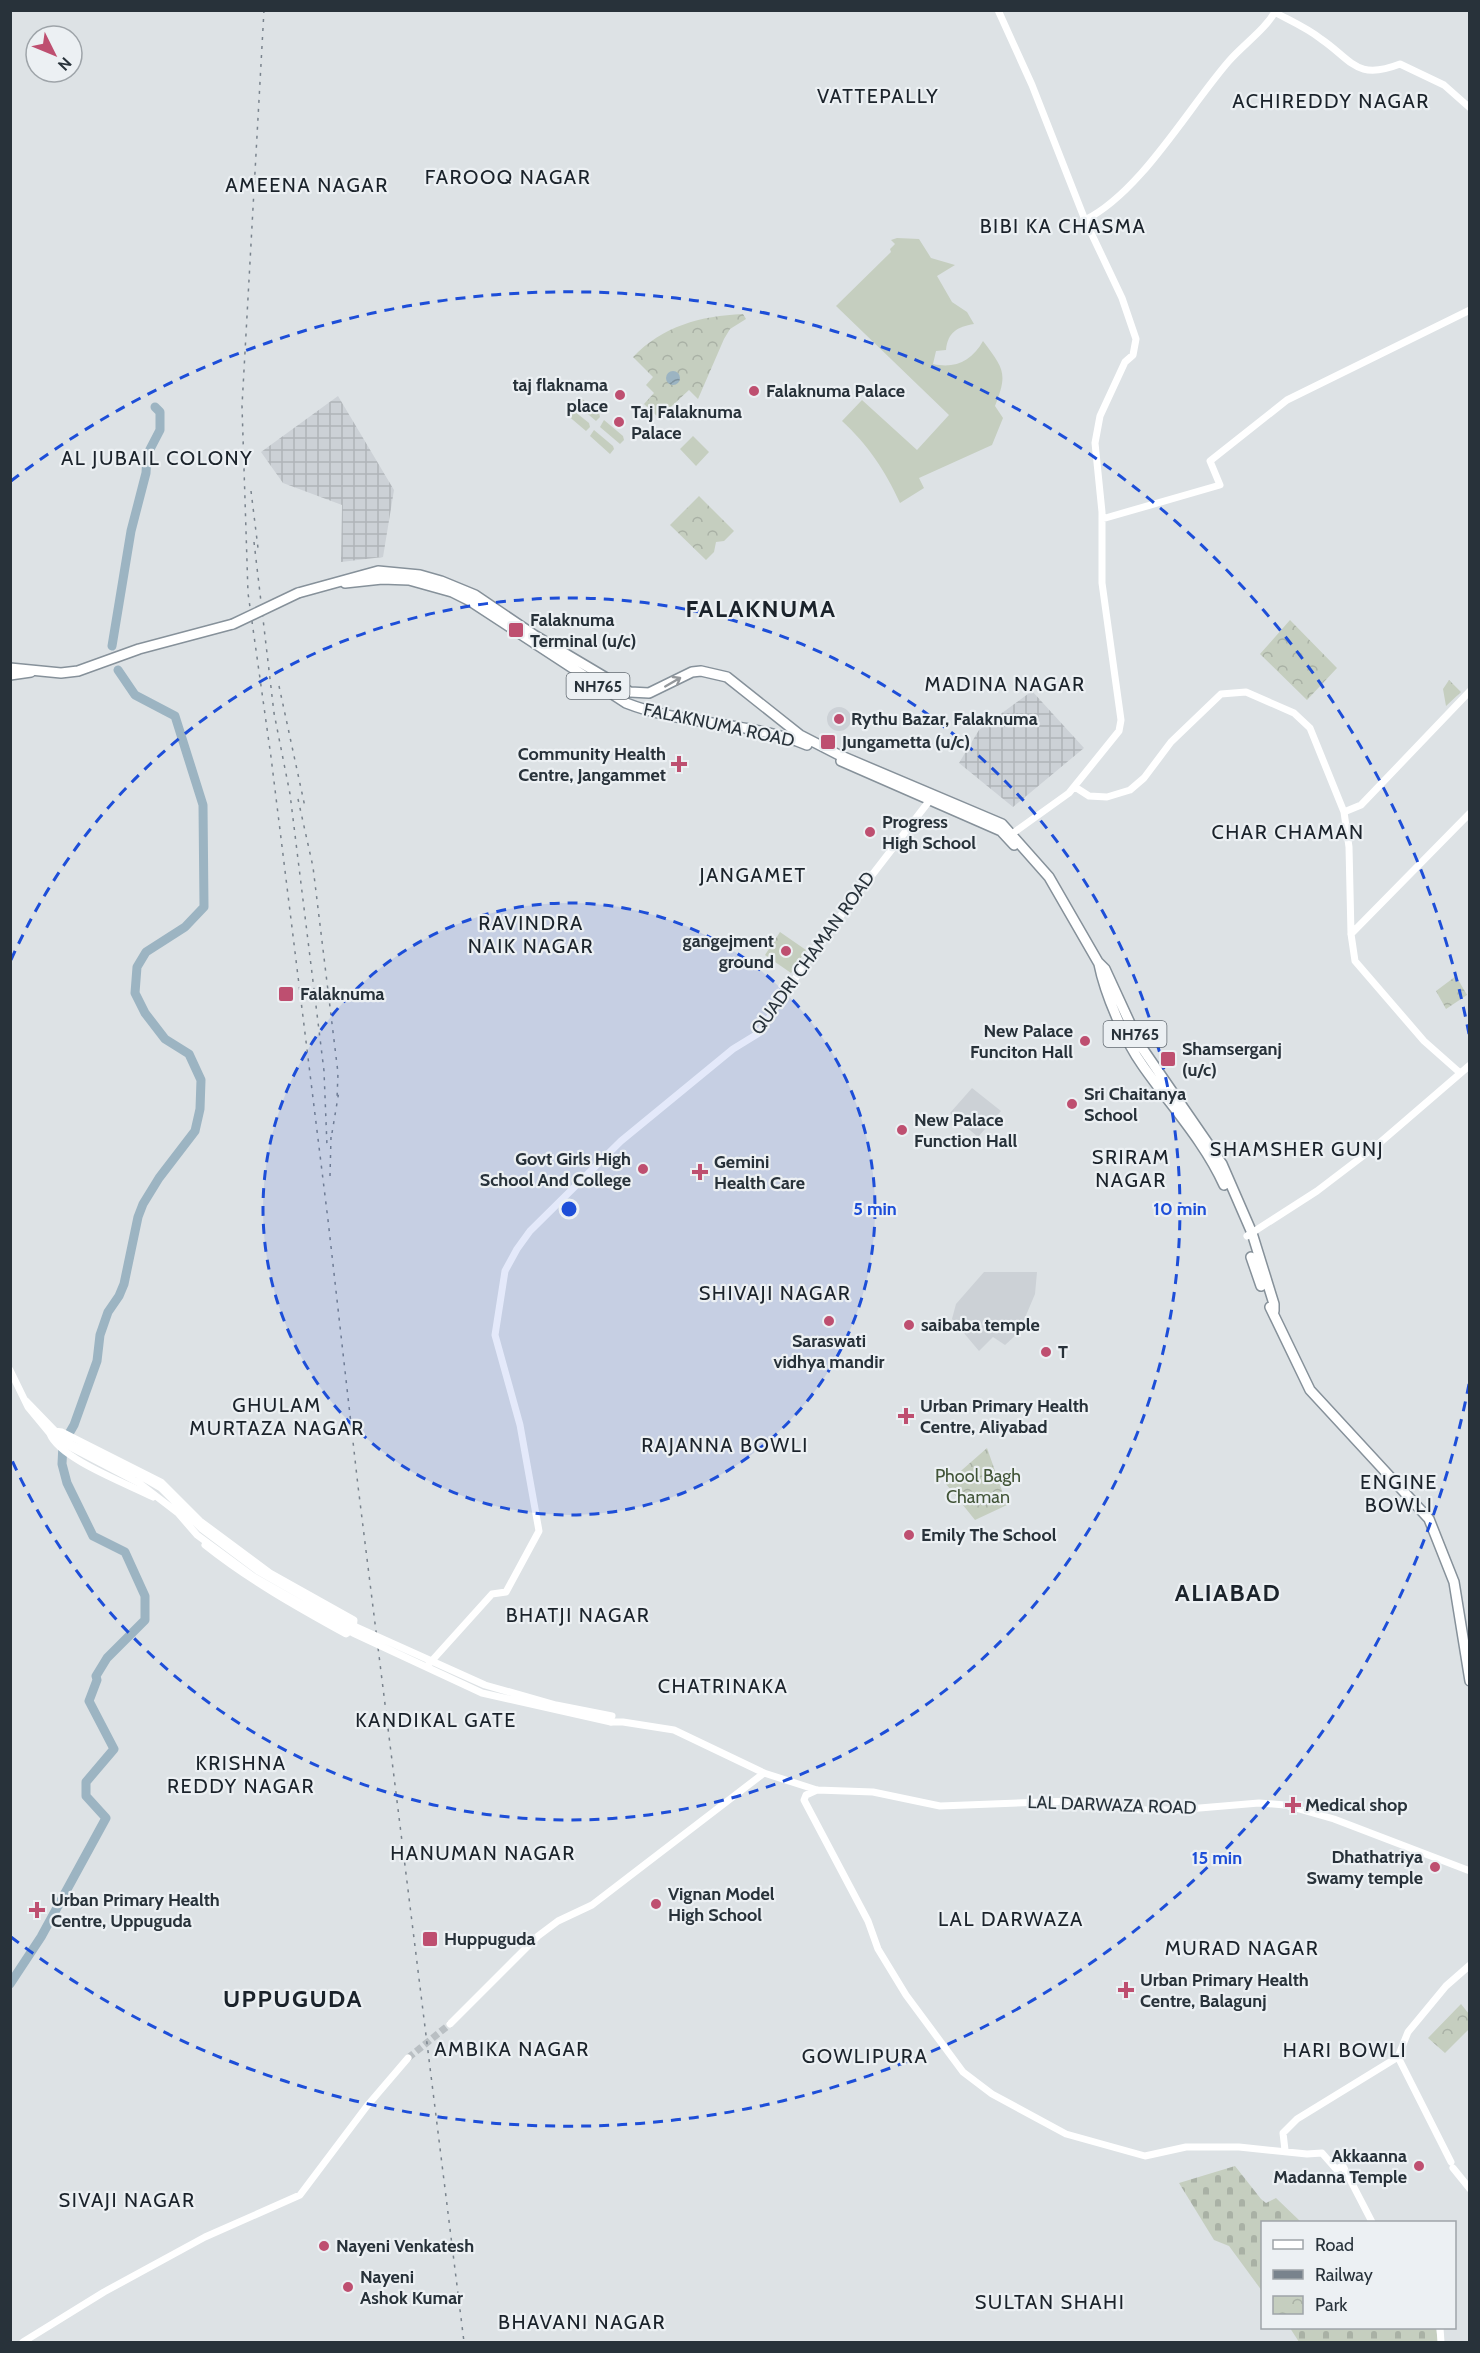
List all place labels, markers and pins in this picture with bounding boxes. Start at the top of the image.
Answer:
place label: taj flaknama place [512,374,608,417]
place label: Falaknuma Palace [766,380,905,402]
marker: Falaknuma Palace [747,384,761,398]
marker: taj flaknama place [613,388,627,402]
place label: Taj Falaknuma Palace [631,401,742,444]
marker: Taj Falaknuma Palace [612,415,626,429]
place label: Falaknuma Terminal (u/c) [530,609,637,652]
marker: Falaknuma Terminal (u/c) [507,621,525,639]
place label: Rythu Bazar, Falaknuma [851,708,1038,730]
marker: Rythu Bazar, Falaknuma [832,712,846,726]
place label: Jungametta (u/c) [841,731,970,753]
marker: Jungametta (u/c) [819,733,837,751]
place label: Community Health Centre, Jangammet [518,743,666,786]
marker: Community Health Centre, Jangammet [670,755,688,773]
place label: Progress High School [882,811,976,854]
marker: Progress High School [863,825,877,839]
place label: gangejment ground [683,930,774,973]
marker: gangejment ground [779,944,793,958]
place label: Falaknuma [300,983,385,1005]
marker: Falaknuma [277,985,295,1003]
place label: New Palace Funciton Hall [970,1020,1073,1063]
marker: New Palace Funciton Hall [1078,1034,1092,1048]
place label: Shamserganj (u/c) [1182,1038,1282,1081]
marker: Shamserganj (u/c) [1159,1050,1177,1068]
place label: Sri Chaitanya School [1084,1083,1186,1126]
marker: Sri Chaitanya School [1065,1097,1079,1111]
place label: New Palace Function Hall [914,1109,1017,1152]
marker: New Palace Function Hall [895,1123,909,1137]
place label: Govt Girls High School And College [480,1148,631,1191]
place label: Gemini Health Care [714,1151,805,1194]
marker: Govt Girls High School And College [636,1162,650,1176]
marker: Gemini Health Care [691,1163,709,1181]
centre of rings [559,1199,579,1219]
marker: Saraswati vidhya mandir [822,1314,836,1328]
place label: saibaba temple [921,1314,1040,1336]
marker: saibaba temple [902,1318,916,1332]
place label: Saraswati vidhya mandir [774,1330,884,1373]
place label: T [1058,1341,1068,1363]
marker: T [1039,1345,1053,1359]
place label: Urban Primary Health Centre, Aliyabad [920,1395,1089,1438]
marker: Urban Primary Health Centre, Aliyabad [897,1407,915,1425]
place label: Emily The School [921,1524,1057,1546]
marker: Emily The School [902,1528,916,1542]
place label: Medical shop [1305,1794,1408,1816]
marker: Medical shop [1286,1798,1300,1812]
place label: Dhathatriya Swamy temple [1306,1846,1423,1889]
marker: Dhathatriya Swamy temple [1428,1860,1442,1874]
place label: Vignan Model High School [668,1883,775,1926]
place label: Urban Primary Health Centre, Uppuguda [51,1889,220,1932]
marker: Vignan Model High School [649,1897,663,1911]
marker: Urban Primary Health Centre, Uppuguda [28,1901,46,1919]
place label: Huppuguda [444,1928,536,1950]
marker: Huppuguda [421,1930,439,1948]
place label: Urban Primary Health Centre, Balagunj [1140,1969,1309,2012]
marker: Urban Primary Health Centre, Balagunj [1117,1981,1135,1999]
place label: Akkaanna Madanna Temple [1273,2145,1407,2188]
marker: Akkaanna Madanna Temple [1412,2159,1426,2173]
place label: Nayeni Venkatesh [336,2235,474,2257]
marker: Nayeni Venkatesh [317,2239,331,2253]
place label: Nayeni Ashok Kumar [360,2266,463,2309]
marker: Nayeni Ashok Kumar [341,2280,355,2294]

